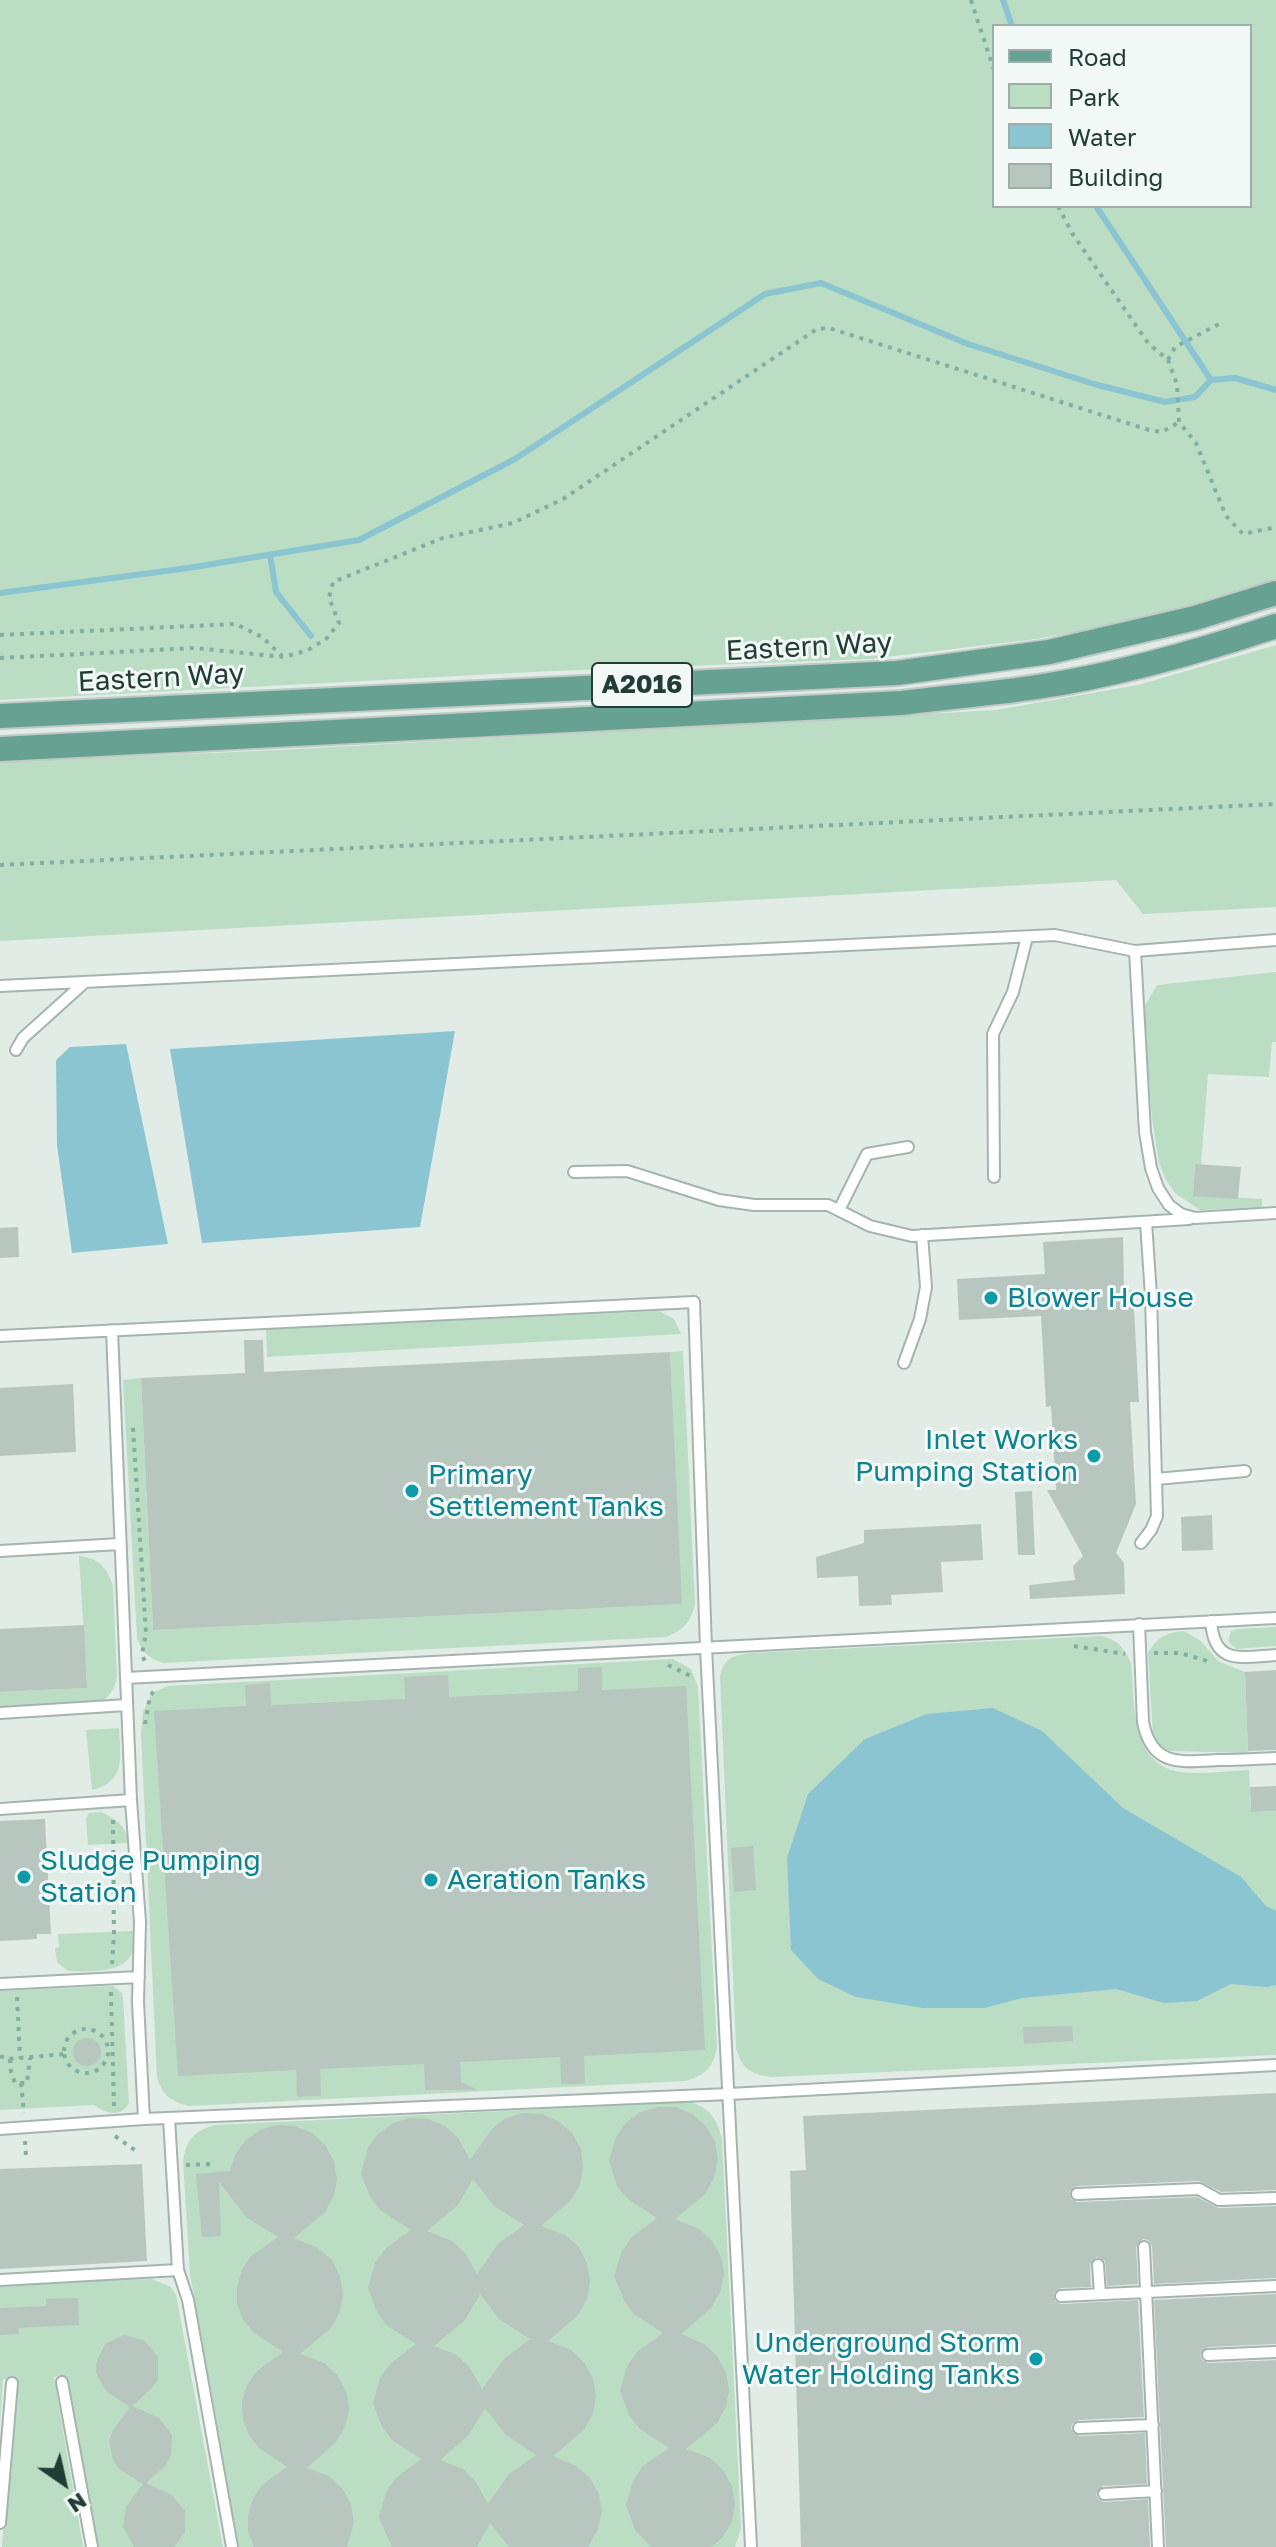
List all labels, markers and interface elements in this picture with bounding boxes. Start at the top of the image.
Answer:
legend [992,24,1252,208]
text: Road [1068,42,1127,71]
text: Park [1068,82,1120,111]
text: Water [1068,122,1136,151]
text: Building [1068,162,1163,191]
street label: Eastern Way [725,626,893,668]
street label: Eastern Way [77,657,245,699]
road number: A2016 [592,663,692,707]
place label: Blower House [1007,1281,1194,1315]
marker: Blower House [982,1289,1000,1307]
place label: Inlet Works Pumping Station [855,1423,1078,1489]
marker: Inlet Works Pumping Station [1085,1447,1103,1465]
place label: Primary Settlement Tanks [428,1458,664,1524]
marker: Primary Settlement Tanks [403,1482,421,1500]
place label: Sludge Pumping Station [40,1844,261,1910]
place label: Aeration Tanks [447,1863,646,1897]
marker: Sludge Pumping Station [15,1868,33,1886]
marker: Aeration Tanks [422,1871,440,1889]
place label: Underground Storm Water Holding Tanks [742,2326,1020,2392]
marker: Underground Storm Water Holding Tanks [1027,2350,1045,2368]
north arrow [24,2443,104,2523]
text: N [63,2487,92,2519]

